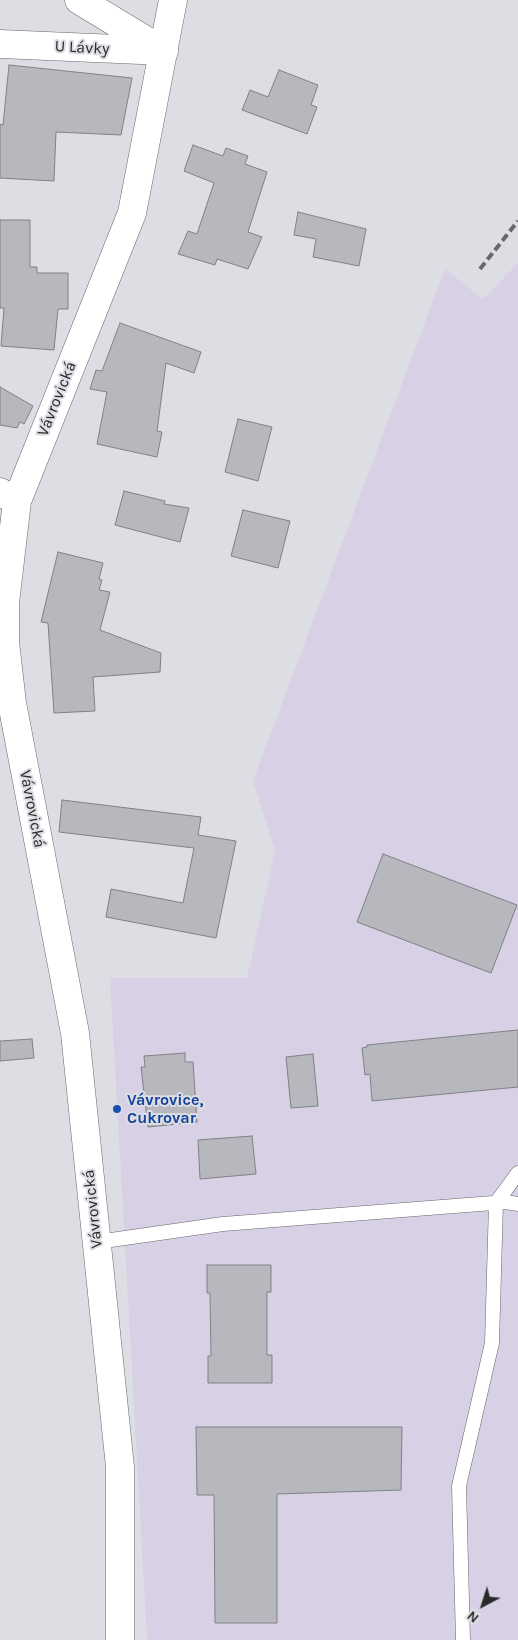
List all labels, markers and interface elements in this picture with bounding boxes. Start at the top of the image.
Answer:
street label: U Lávky [54,37,110,59]
street label: Vávrovická [33,359,81,439]
street label: Vávrovická [15,769,49,849]
place label: Vávrovice, Cukrovar [127,1090,204,1128]
marker: Vávrovice, Cukrovar [111,1103,123,1115]
street label: Vávrovická [79,1169,107,1249]
north arrow [458,1580,508,1630]
text: N [464,1607,482,1627]

